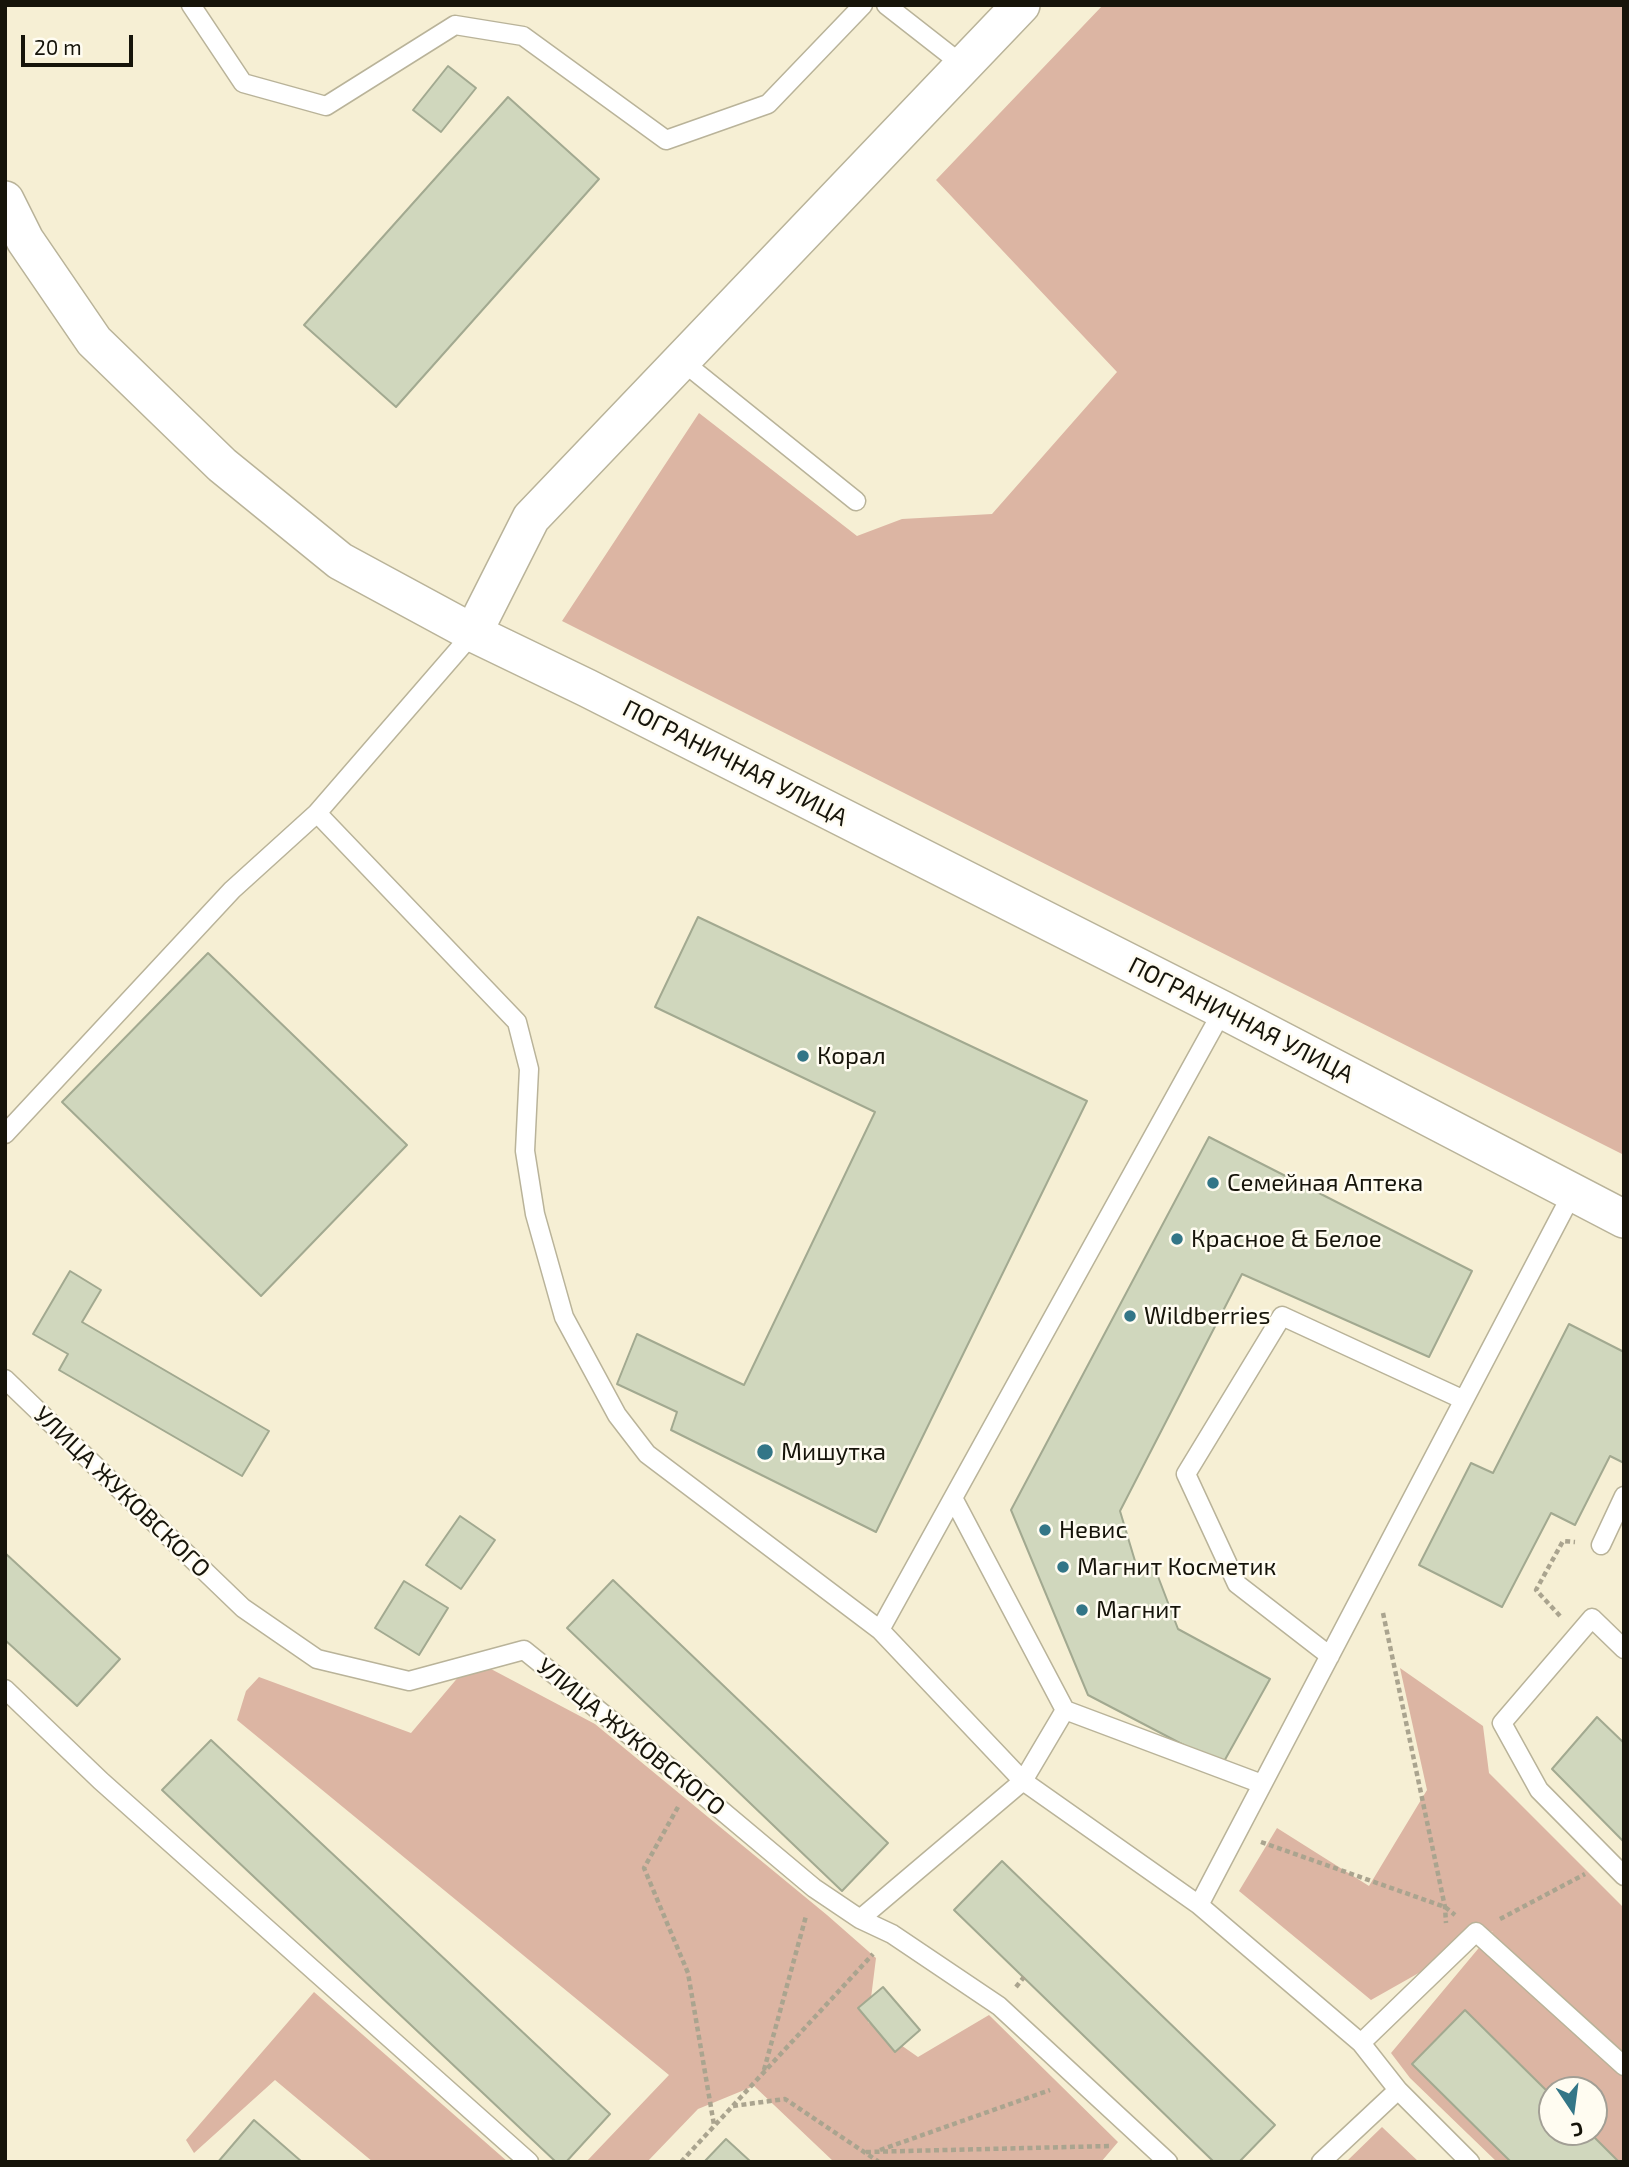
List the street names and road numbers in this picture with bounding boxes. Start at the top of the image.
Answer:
street label: ПОГРАНИЧНАЯ УЛИЦА [618,694,852,832]
street label: ПОГРАНИЧНАЯ УЛИЦА [1124,951,1358,1089]
street label: УЛИЦА ЖУКОВСКОГО [28,1400,216,1584]
street label: УЛИЦА ЖУКОВСКОГО [531,1652,731,1822]

